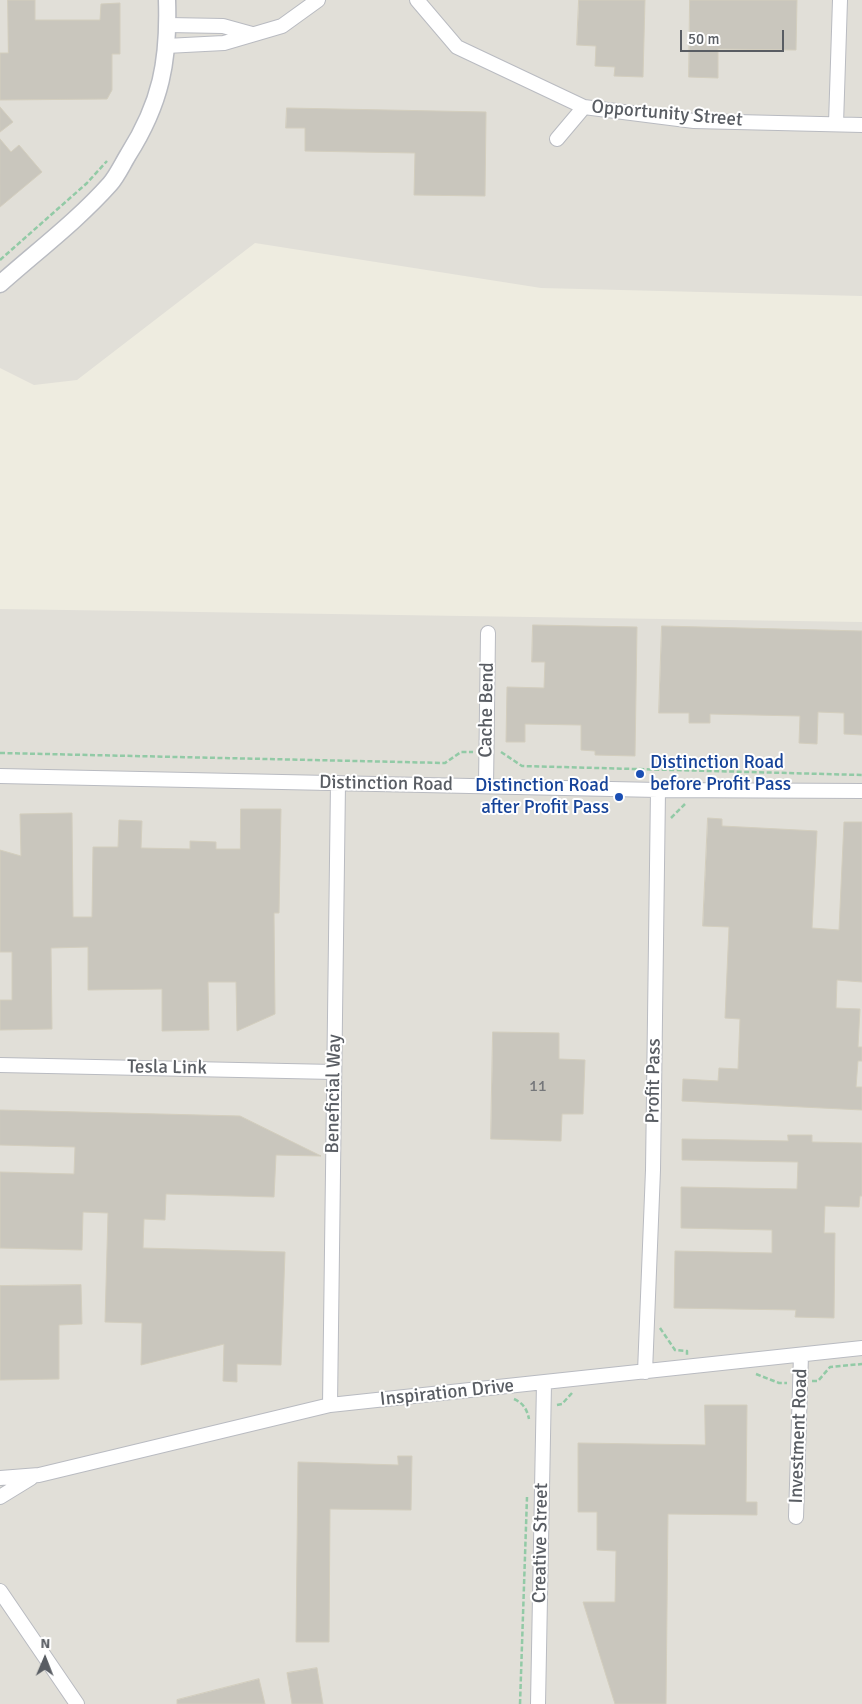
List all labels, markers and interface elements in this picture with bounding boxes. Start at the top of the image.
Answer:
scale bar [682,20,786,52]
text: 50 m [688,30,719,48]
street label: Opportunity Street [590,96,744,132]
street label: Cache Bend [475,662,499,758]
place label: Distinction Road before Profit Pass [650,752,791,796]
marker: Distinction Road before Profit Pass [634,768,646,780]
street label: Distinction Road [319,771,453,797]
place label: Distinction Road after Profit Pass [475,775,609,819]
marker: Distinction Road after Profit Pass [613,791,625,803]
street label: Beneficial Way [322,1034,346,1154]
street label: Profit Pass [642,1038,666,1124]
street label: Tesla Link [127,1056,207,1080]
house number: 11 [529,1077,547,1097]
street label: Investment Road [785,1368,813,1504]
street label: Inspiration Drive [379,1375,515,1411]
street label: Creative Street [529,1483,553,1603]
north arrow [20,1634,70,1684]
text: N [40,1635,50,1652]

